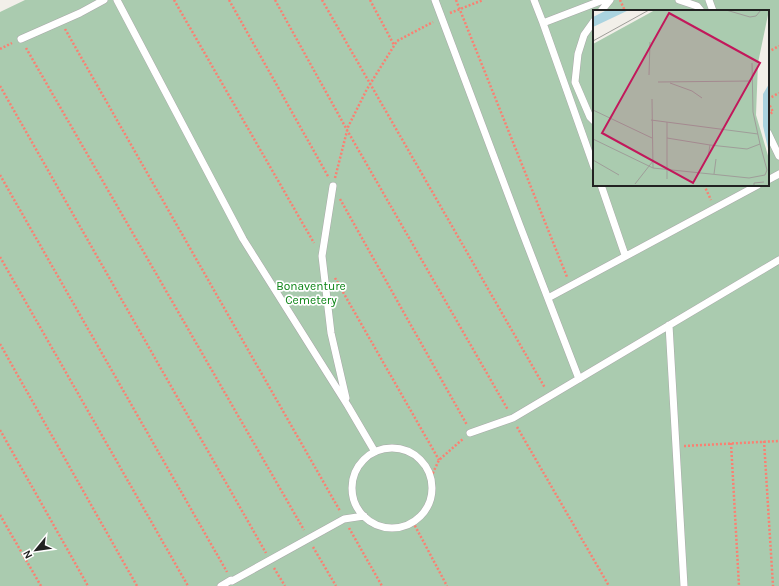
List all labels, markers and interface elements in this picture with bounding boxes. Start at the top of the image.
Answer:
inset map [593,10,769,186]
park label: Bonaventure Cemetery [276,279,346,307]
north arrow [16,530,56,570]
text: N [20,548,35,561]

